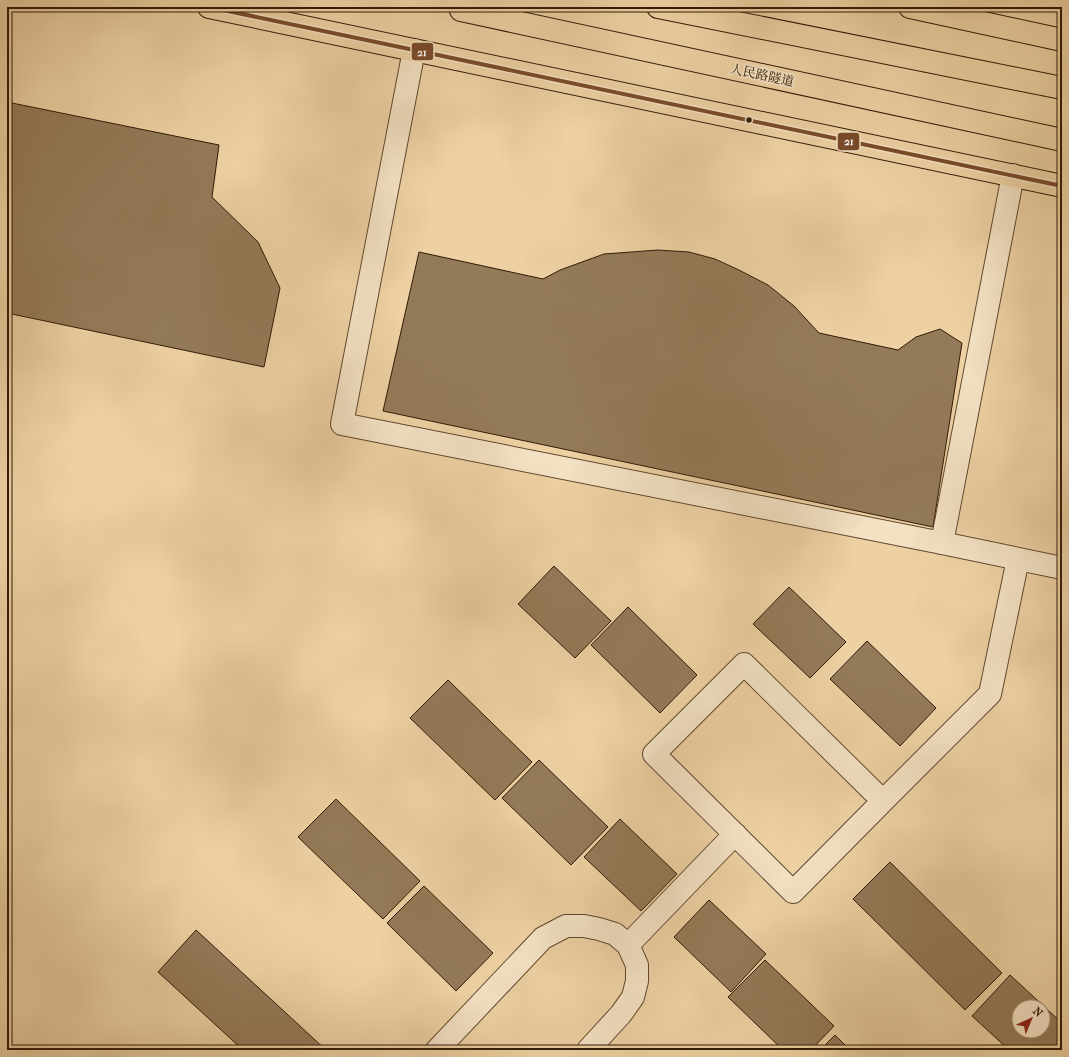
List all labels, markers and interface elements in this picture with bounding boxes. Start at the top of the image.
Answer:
line badge: 21 [411,42,434,61]
text: 21 [417,46,427,59]
street label: 人民路隧道 [729,61,795,89]
unlabelled marker [744,115,754,125]
line badge: 21 [837,132,860,151]
text: 21 [844,135,854,148]
north arrow [1011,999,1051,1039]
text: N [1030,1005,1046,1020]

